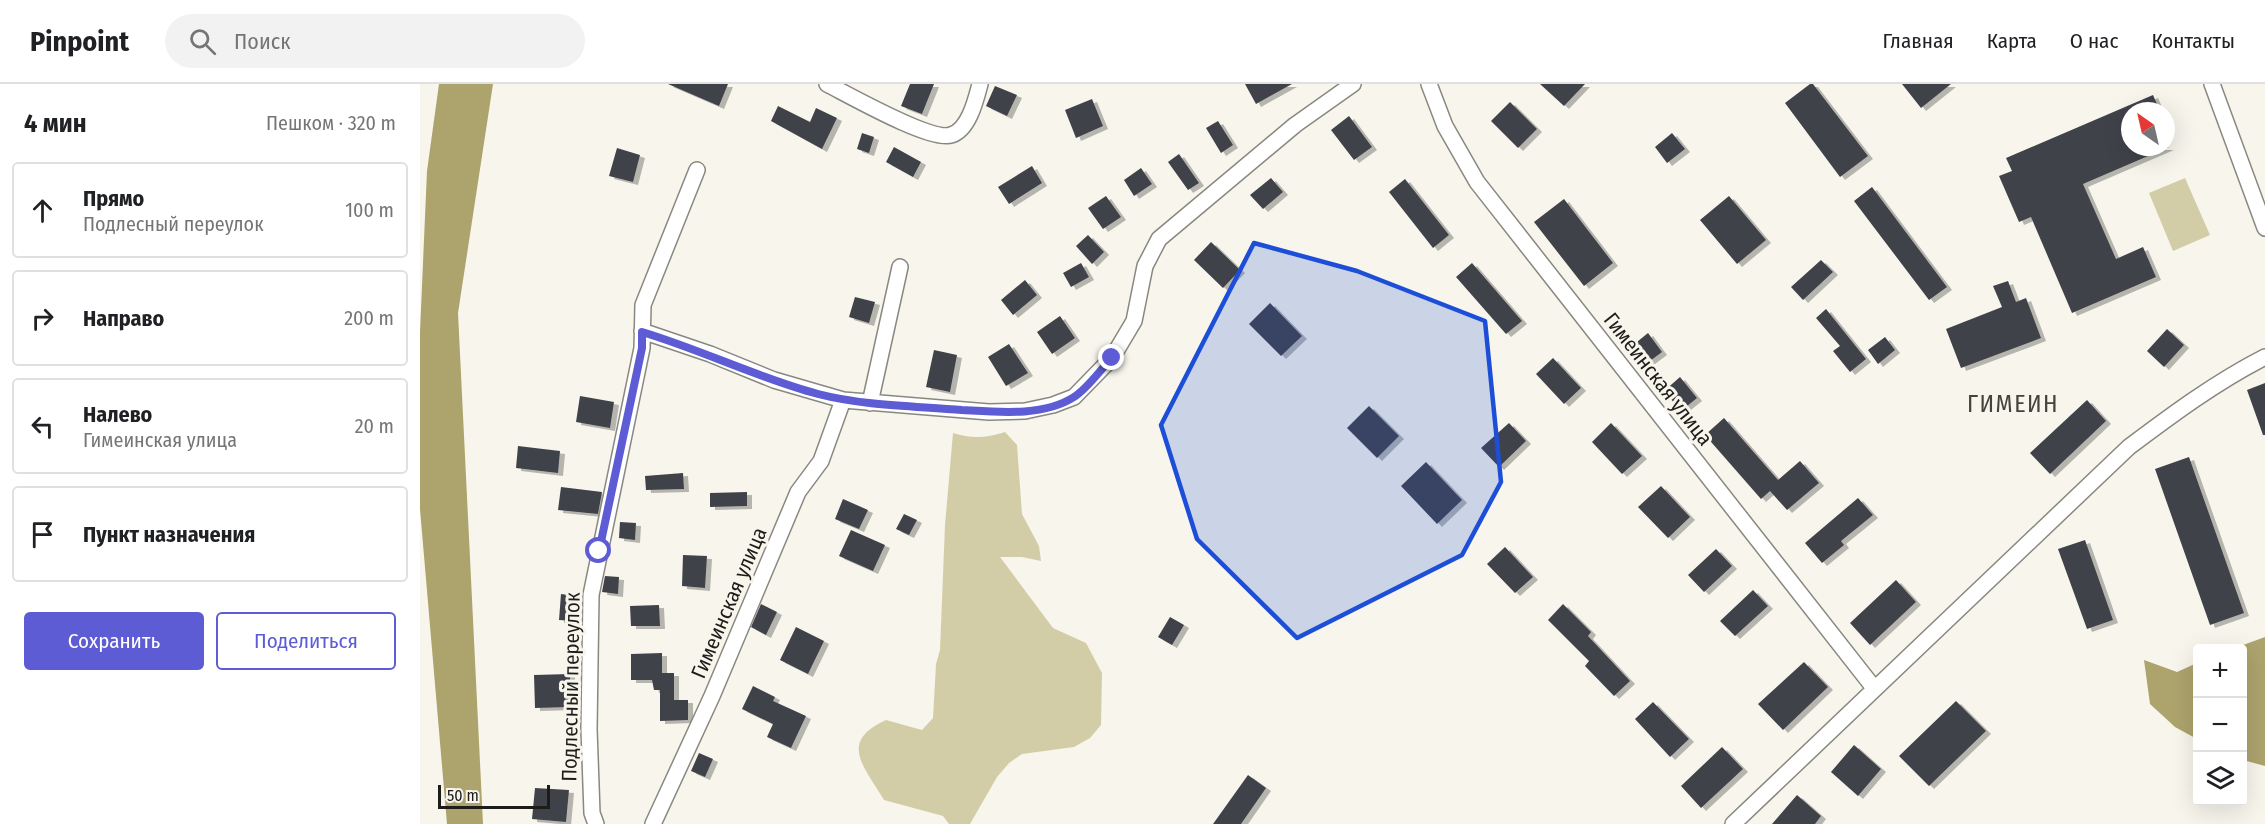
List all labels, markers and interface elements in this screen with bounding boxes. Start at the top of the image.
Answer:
search box [165,14,585,68]
text: Pinpoint [30,25,129,58]
icon: search [186,25,219,58]
text: Поиск [234,28,290,55]
text: Главная [1883,28,1954,54]
text: Карта [1987,28,2037,54]
text: О нас [2070,28,2118,54]
text: Контакты [2151,28,2235,54]
north arrow [2121,102,2175,156]
text: 4 мин [24,108,86,139]
text: Пешком · 320 m [266,111,396,135]
text: Прямо [83,185,144,212]
icon: ahead [26,194,59,227]
text: 100 m [345,198,394,222]
text: Подлесный переулок [83,212,264,236]
icon: right [26,302,59,335]
text: Направо [83,305,164,332]
text: 200 m [344,306,394,330]
street label: Гимеинская улица [1598,307,1718,451]
route end [1098,344,1124,370]
district label: ГИМЕИН [1967,390,2059,418]
text: Налево [83,401,152,428]
icon: left [26,410,59,443]
text: 20 m [355,414,394,438]
text: Гимеинская улица [83,428,237,452]
icon: arrive [26,518,59,551]
text: Пункт назначения [83,521,255,548]
street label: Гимеинская улица [685,524,773,682]
route start [585,537,611,563]
street label: Подлесный переулок [556,592,586,782]
button: Сохранить [24,612,204,670]
button: Поделиться [216,612,396,670]
map controls [2193,644,2247,806]
button: + [2193,644,2247,698]
button: − [2193,698,2247,752]
button: layers [2193,752,2247,806]
scale bar [438,782,550,810]
text: 50 m [447,786,479,805]

